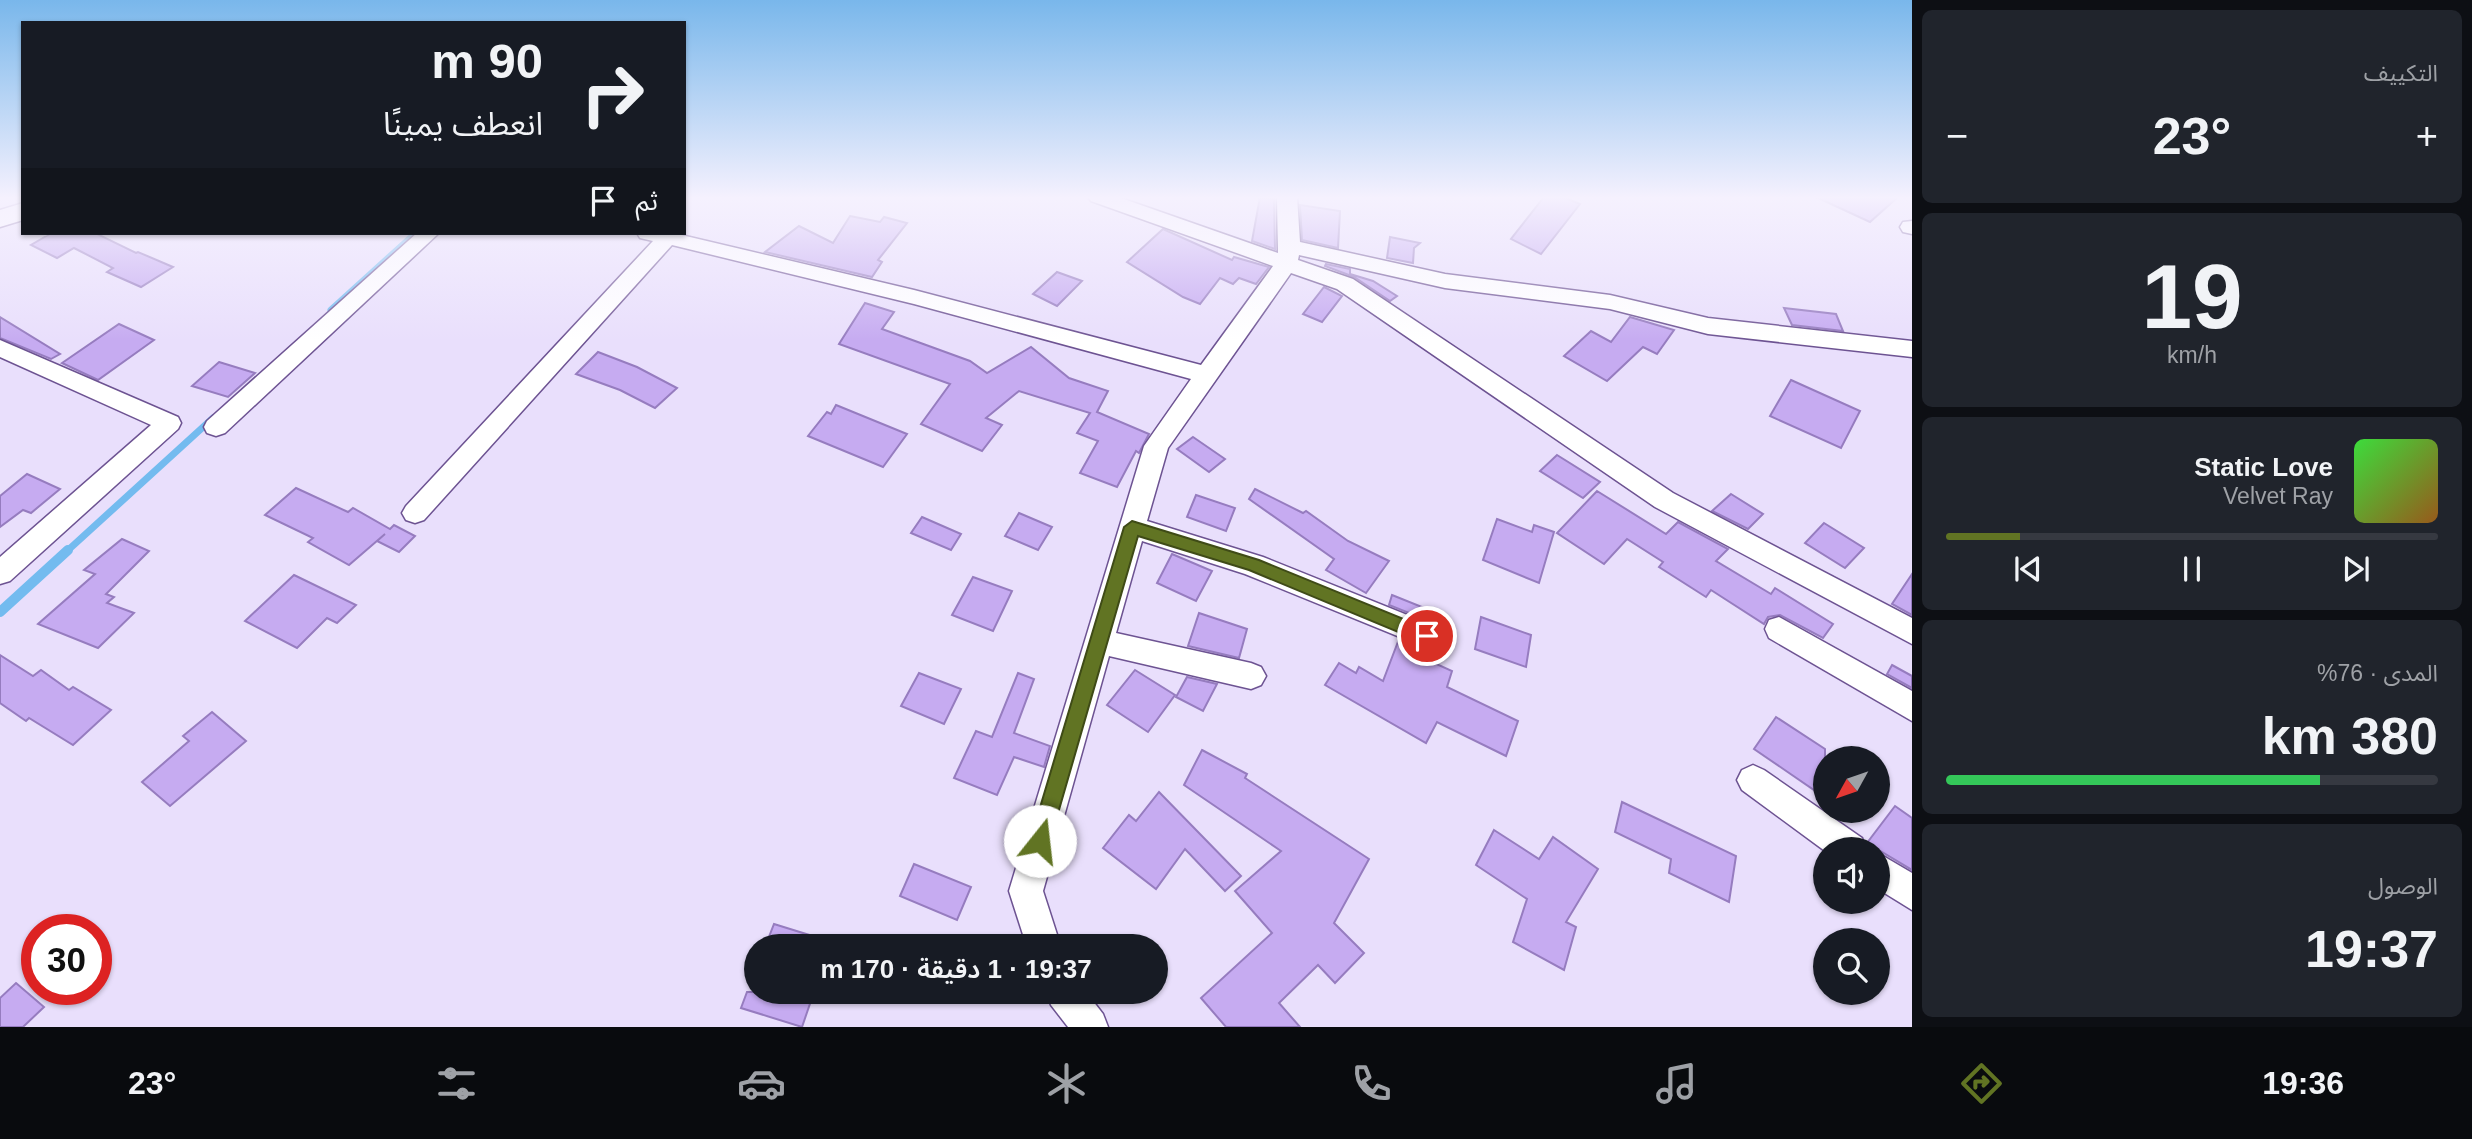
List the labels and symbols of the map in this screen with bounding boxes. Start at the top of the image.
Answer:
pin [1397,606,1457,666]
north arrow [1813,746,1890,822]
position arrow [1003,804,1077,878]
speed limit sign: 30 [21,914,112,1005]

